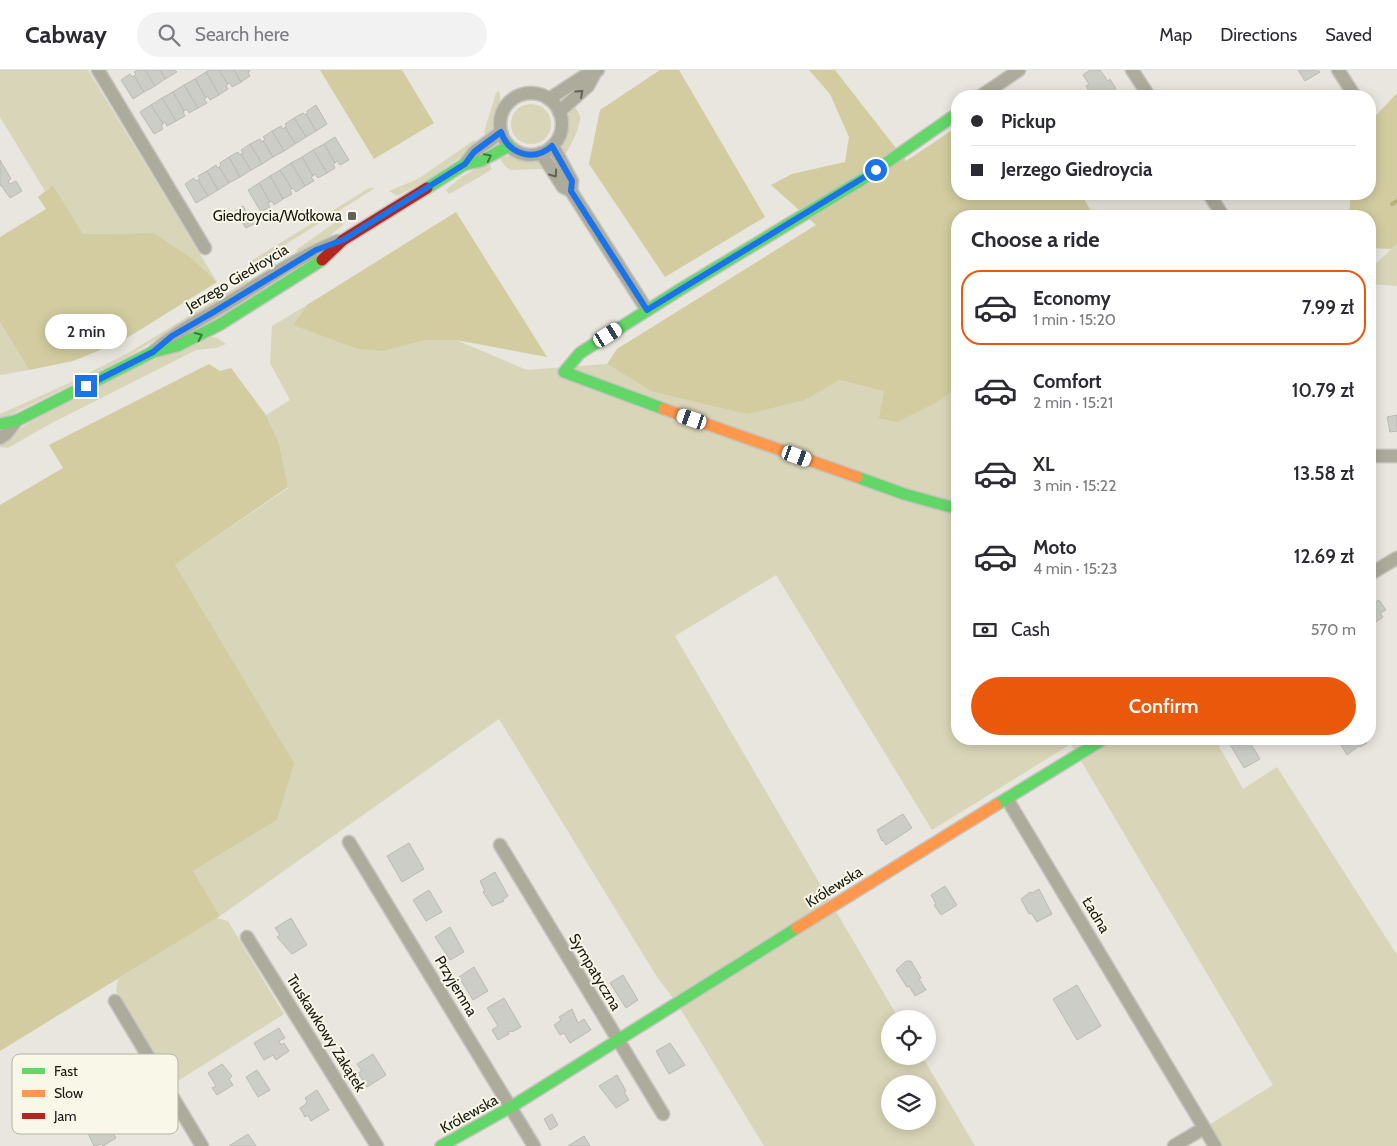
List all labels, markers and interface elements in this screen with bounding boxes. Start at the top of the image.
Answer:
search box [137,12,487,57]
text: Cabway [25,20,107,49]
icon: search [155,21,183,49]
text: Search here [195,23,289,46]
text: Map [1159,24,1192,46]
text: Directions [1220,24,1297,46]
text: Saved [1325,24,1372,46]
one-way arrow [574,90,583,99]
text: Pickup [1001,110,1056,133]
one-way arrow [483,153,492,163]
text: Jerzego Giedroycia [1001,158,1152,181]
route start [865,159,887,181]
one-way arrow [548,168,557,178]
place label: Giedroycia/Wołkowa [213,207,343,225]
marker: Giedroycia/Wołkowa [346,210,358,222]
text: Choose a ride [971,226,1100,253]
street label: Jerzego Giedroycia [182,240,292,316]
icon: car [973,285,1018,330]
text: Economy [1033,287,1111,310]
text: 7.99 zł [1302,296,1354,319]
text: 1 min · 15:20 [1033,310,1116,329]
callout: 2 min [45,314,127,348]
car [591,321,624,349]
text: 2 min [67,322,105,341]
one-way arrow [194,332,203,342]
icon: car [973,368,1018,413]
text: Comfort [1033,370,1102,393]
route end [75,375,97,397]
text: 10.79 zł [1292,379,1354,402]
text: 2 min · 15:21 [1033,393,1113,412]
car [675,407,708,431]
car [780,444,813,468]
icon: car [973,451,1018,496]
text: XL [1033,453,1054,476]
text: 13.58 zł [1293,462,1354,485]
text: 3 min · 15:22 [1033,476,1117,495]
icon: car [973,534,1018,579]
text: Moto [1033,536,1077,559]
text: 12.69 zł [1294,545,1354,568]
text: 4 min · 15:23 [1033,559,1117,578]
icon: cash [971,616,999,644]
text: Cash [1011,618,1050,641]
text: 570 m [1311,620,1356,639]
button: Confirm [971,677,1356,735]
street label: Królewska [802,862,866,911]
street label: Ładna [1078,894,1114,937]
street label: Sympatyczna [565,930,625,1014]
street label: Przyjemna [431,952,481,1020]
street label: Truskawkowy Zakątek [283,971,370,1095]
map controls [881,1010,936,1130]
button: locate [881,1010,936,1065]
legend [12,1054,178,1134]
text: Fast [54,1062,78,1080]
button: layers [881,1075,936,1130]
text: Slow [54,1084,83,1102]
street label: Królewska [437,1090,502,1137]
text: Jam [53,1107,76,1125]

